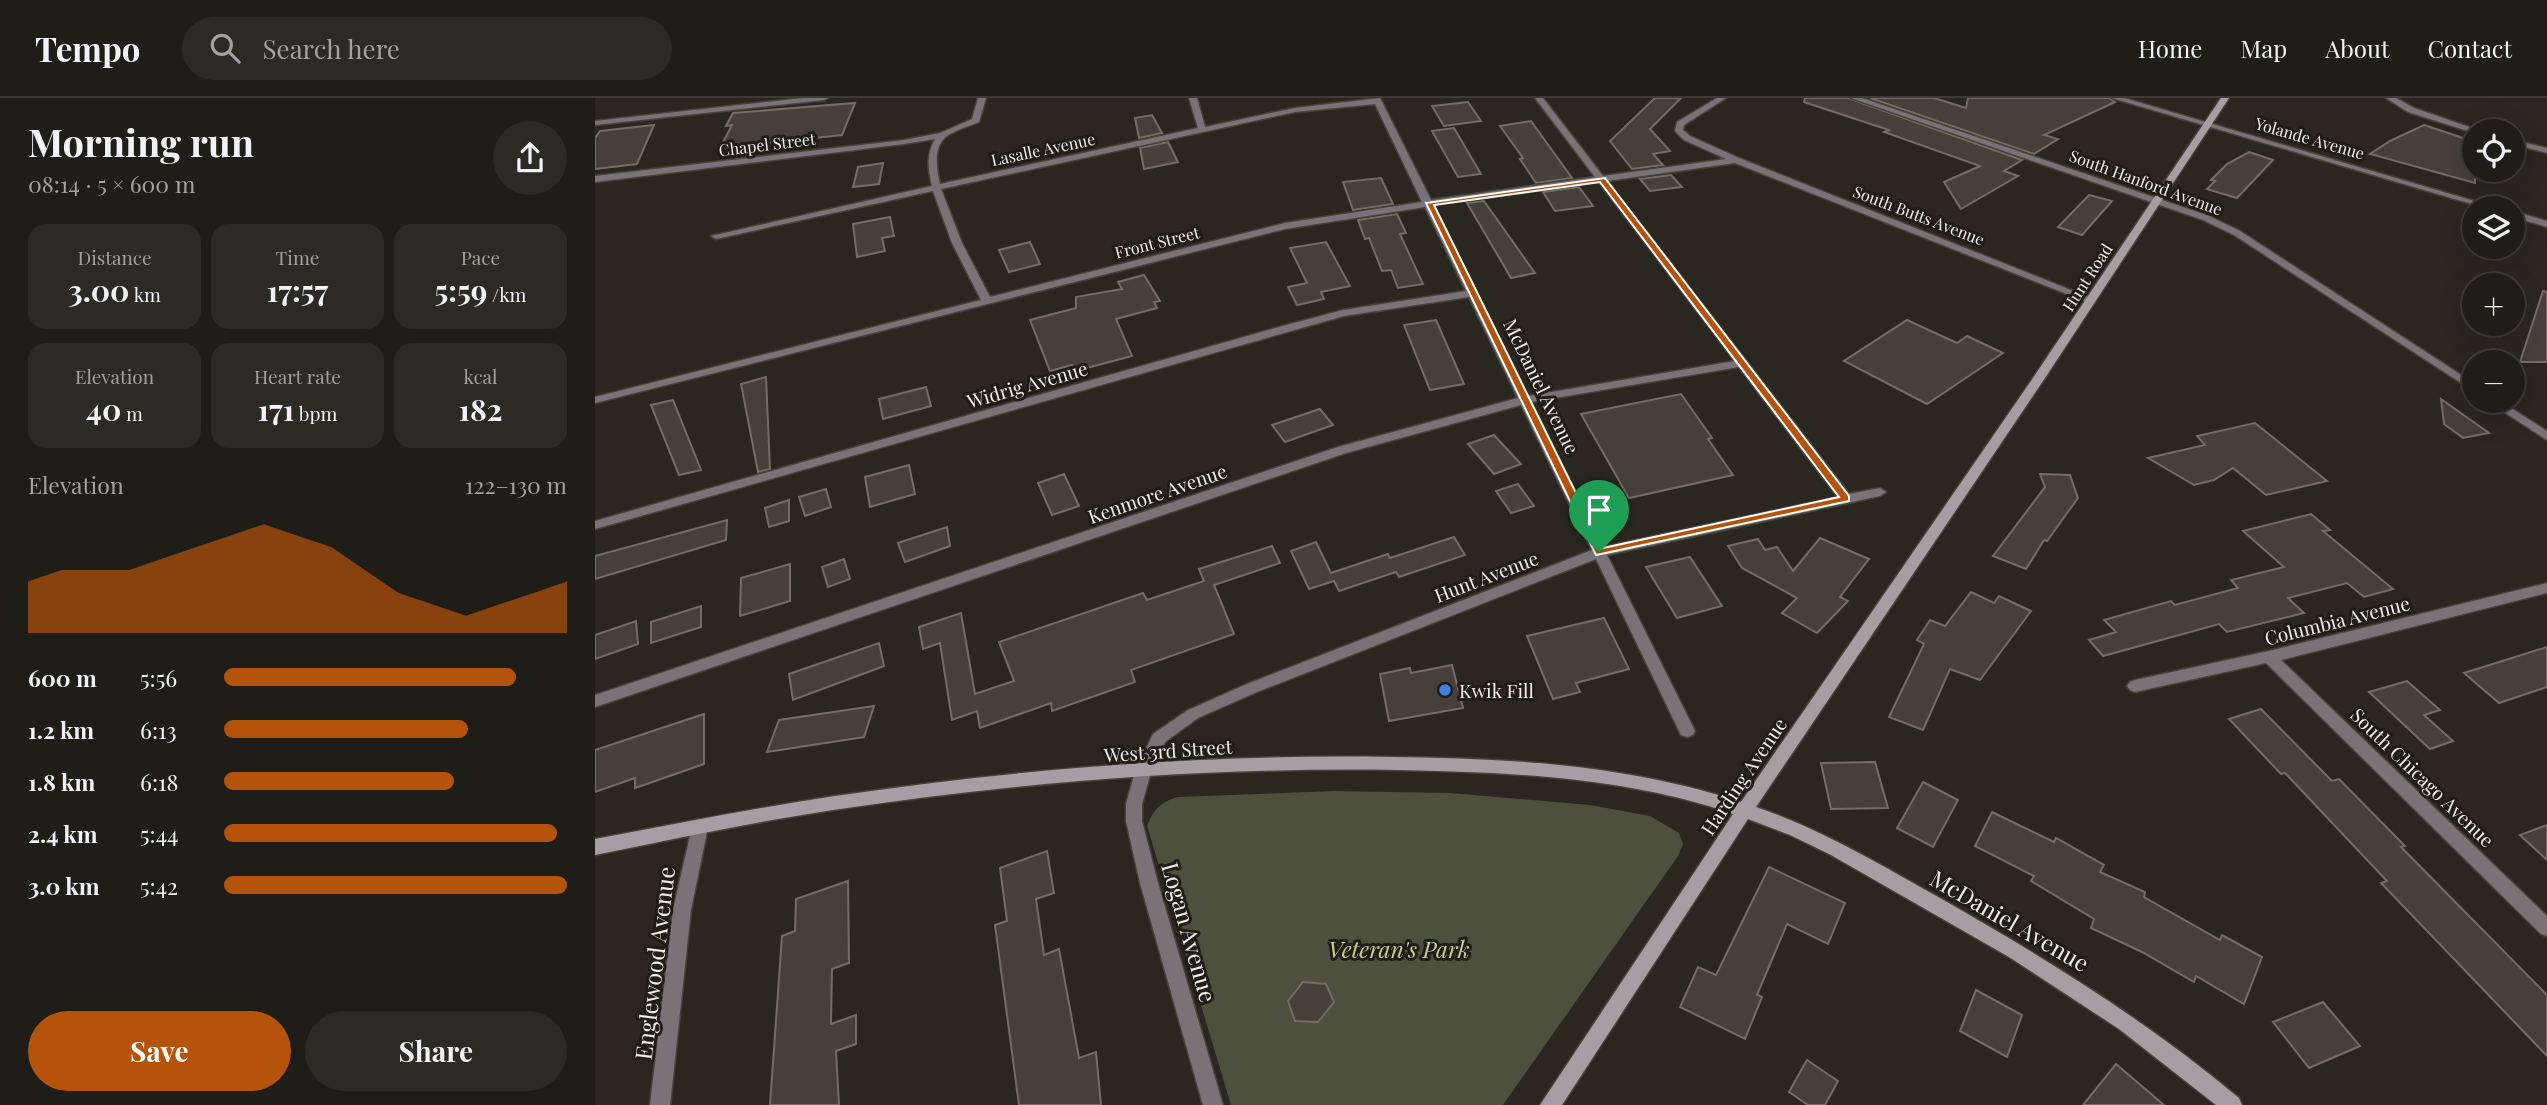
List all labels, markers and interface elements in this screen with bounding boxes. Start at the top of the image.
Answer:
search box [182,17,672,80]
text: Tempo [35,26,140,70]
icon: search [206,29,244,67]
text: Search here [262,31,400,66]
text: Home [2138,32,2202,64]
text: Map [2240,32,2287,64]
text: About [2325,32,2389,64]
text: Contact [2427,32,2512,64]
street label: Yolande Avenue [2252,112,2367,164]
text: Morning run [28,116,254,167]
map controls [2462,119,2525,413]
button: locate [2462,119,2525,182]
button: share [493,121,567,195]
street label: Chapel Street [717,128,817,160]
street label: Lasalle Avenue [989,128,1097,170]
street label: South Hanford Avenue [2067,145,2225,219]
text: 08:14 · 5 × 600 m [28,168,195,199]
street label: South Butts Avenue [1850,180,1988,250]
button: layers [2462,196,2525,259]
street label: Front Street [1112,221,1202,263]
street label: Hunt Road [2057,239,2117,315]
text: Distance [77,244,152,270]
text: Time [276,244,319,270]
text: Pace [461,244,500,270]
text: 3.00 [68,270,129,310]
text: 17:57 [267,270,328,310]
text: 5:59 [435,270,487,310]
button: + [2462,273,2525,336]
text: km [129,281,161,307]
text: /km [487,281,526,307]
street label: McDaniel Avenue [1498,314,1586,458]
button: − [2462,350,2525,413]
street label: Widrig Avenue [963,354,1090,414]
text: Elevation [75,363,154,389]
text: Heart rate [254,363,341,389]
text: kcal [463,363,498,389]
text: 40 [86,389,121,429]
text: 171 [258,389,294,429]
text: 182 [458,389,503,429]
text: m [121,400,143,426]
text: bpm [294,400,337,426]
street label: Kenmore Avenue [1084,457,1230,529]
text: Elevation [28,469,124,500]
text: 122–130 m [465,469,567,500]
pin [1569,480,1629,552]
icon: arrive [1580,491,1618,529]
street label: Hunt Avenue [1430,544,1542,608]
street label: Columbia Avenue [2262,589,2412,651]
text: 600 m [28,662,97,693]
text: 5:56 [140,662,177,693]
place label: Kwik Fill [1459,677,1534,703]
marker: Kwik Fill [1437,682,1453,698]
street label: South Chicago Avenue [2346,702,2500,852]
street label: Harding Avenue [1694,712,1792,840]
text: 1.2 km [28,714,94,745]
text: 6:13 [140,714,177,745]
street label: West 3rd Street [1102,733,1233,768]
text: 1.8 km [28,766,95,797]
text: 6:18 [140,766,178,797]
text: 2.4 km [28,818,98,849]
text: 5:44 [140,818,178,849]
street label: Logan Avenue [1155,858,1225,1006]
street label: McDaniel Avenue [1925,862,2095,978]
street label: Englewood Avenue [627,865,681,1061]
text: 3.0 km [28,870,100,901]
text: 5:42 [140,870,178,901]
park label: Veteran's Park [1328,933,1470,964]
button: Save [28,1011,291,1091]
button: Share [305,1011,567,1091]

